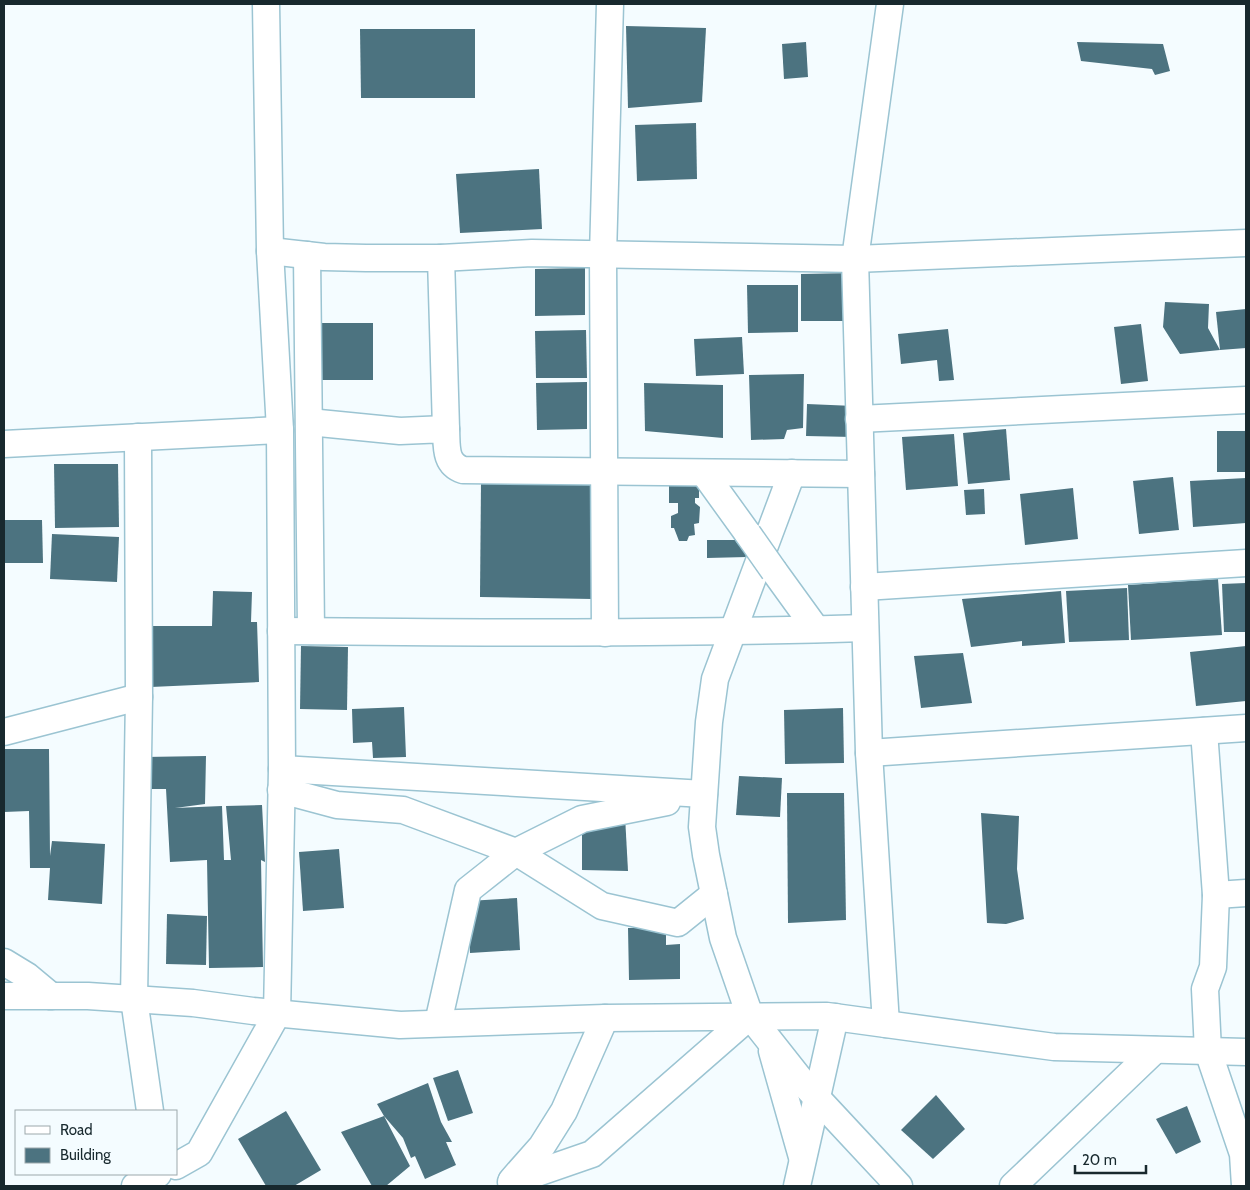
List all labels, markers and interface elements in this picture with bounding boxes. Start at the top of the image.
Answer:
legend [15,1110,178,1175]
text: Road [60,1121,93,1139]
scale bar [1075,1142,1146,1174]
text: Building [60,1146,111,1164]
text: 20 m [1082,1151,1117,1169]

